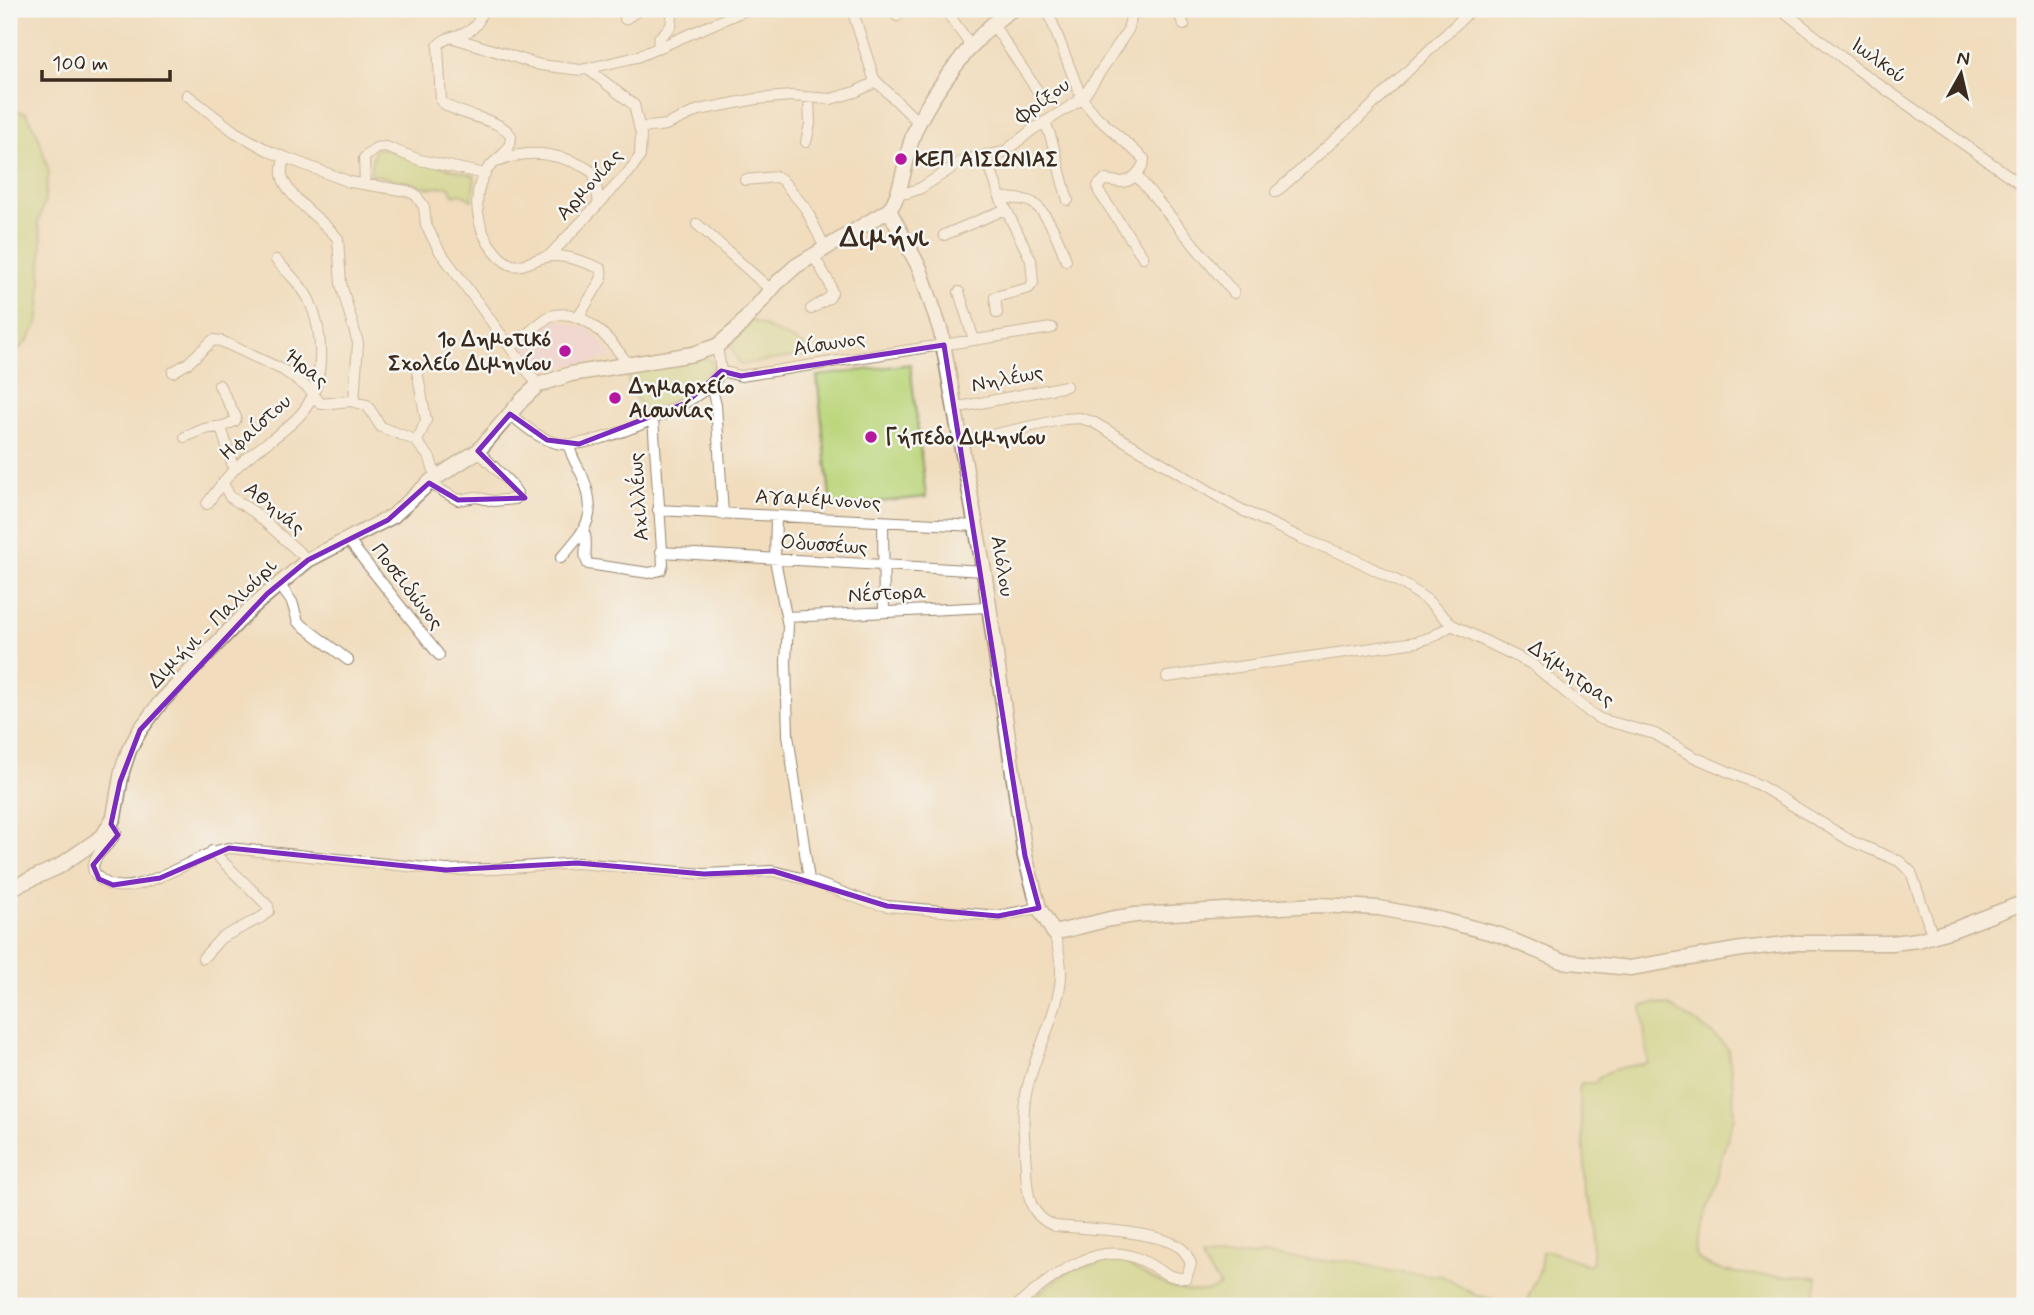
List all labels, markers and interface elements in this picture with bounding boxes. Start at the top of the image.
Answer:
street label: Ιωλκού [1845,31,1912,91]
scale bar [42,38,170,82]
north arrow [1926,38,1996,108]
text: N [1955,45,1971,72]
text: 100 m [52,50,108,78]
street label: Φρίξου [1008,71,1076,131]
street label: Αρμονίας [550,143,630,227]
place label: ΚΕΠ ΑΙΣΩΝΙΑΣ [915,146,1058,174]
marker: ΚΕΠ ΑΙΣΩΝΙΑΣ [893,151,909,167]
district label: Διμήνι [839,220,929,257]
street label: Αίσωνος [791,324,867,364]
place label: 1ο Δημοτικό Σχολείο Διμηνίου [388,326,552,378]
street label: Ήρας [278,343,334,395]
marker: 1ο Δημοτικό Σχολείο Διμηνίου [557,343,573,359]
street label: Νηλέως [969,357,1045,400]
place label: Δημαρχείο Αισωνίας [628,373,734,425]
street label: Ηφαίστου [214,388,298,467]
marker: Δημαρχείο Αισωνίας [607,390,623,406]
place label: Γήπεδο Διμηνίου [885,424,1046,452]
marker: Γήπεδο Διμηνίου [863,429,879,445]
street label: Αχιλλέως [621,452,656,542]
street label: Αθηνάς [238,476,311,542]
street label: Αγαμέμνονος [754,482,882,517]
street label: Οδυσσέως [779,527,869,562]
street label: Αιόλου [983,534,1021,599]
street label: Ποσειδώνος [364,537,450,636]
street label: Διμήνι - Παλιούρι [142,552,284,695]
street label: Νέστορα [847,577,927,610]
street label: Δήμητρας [1523,634,1620,714]

